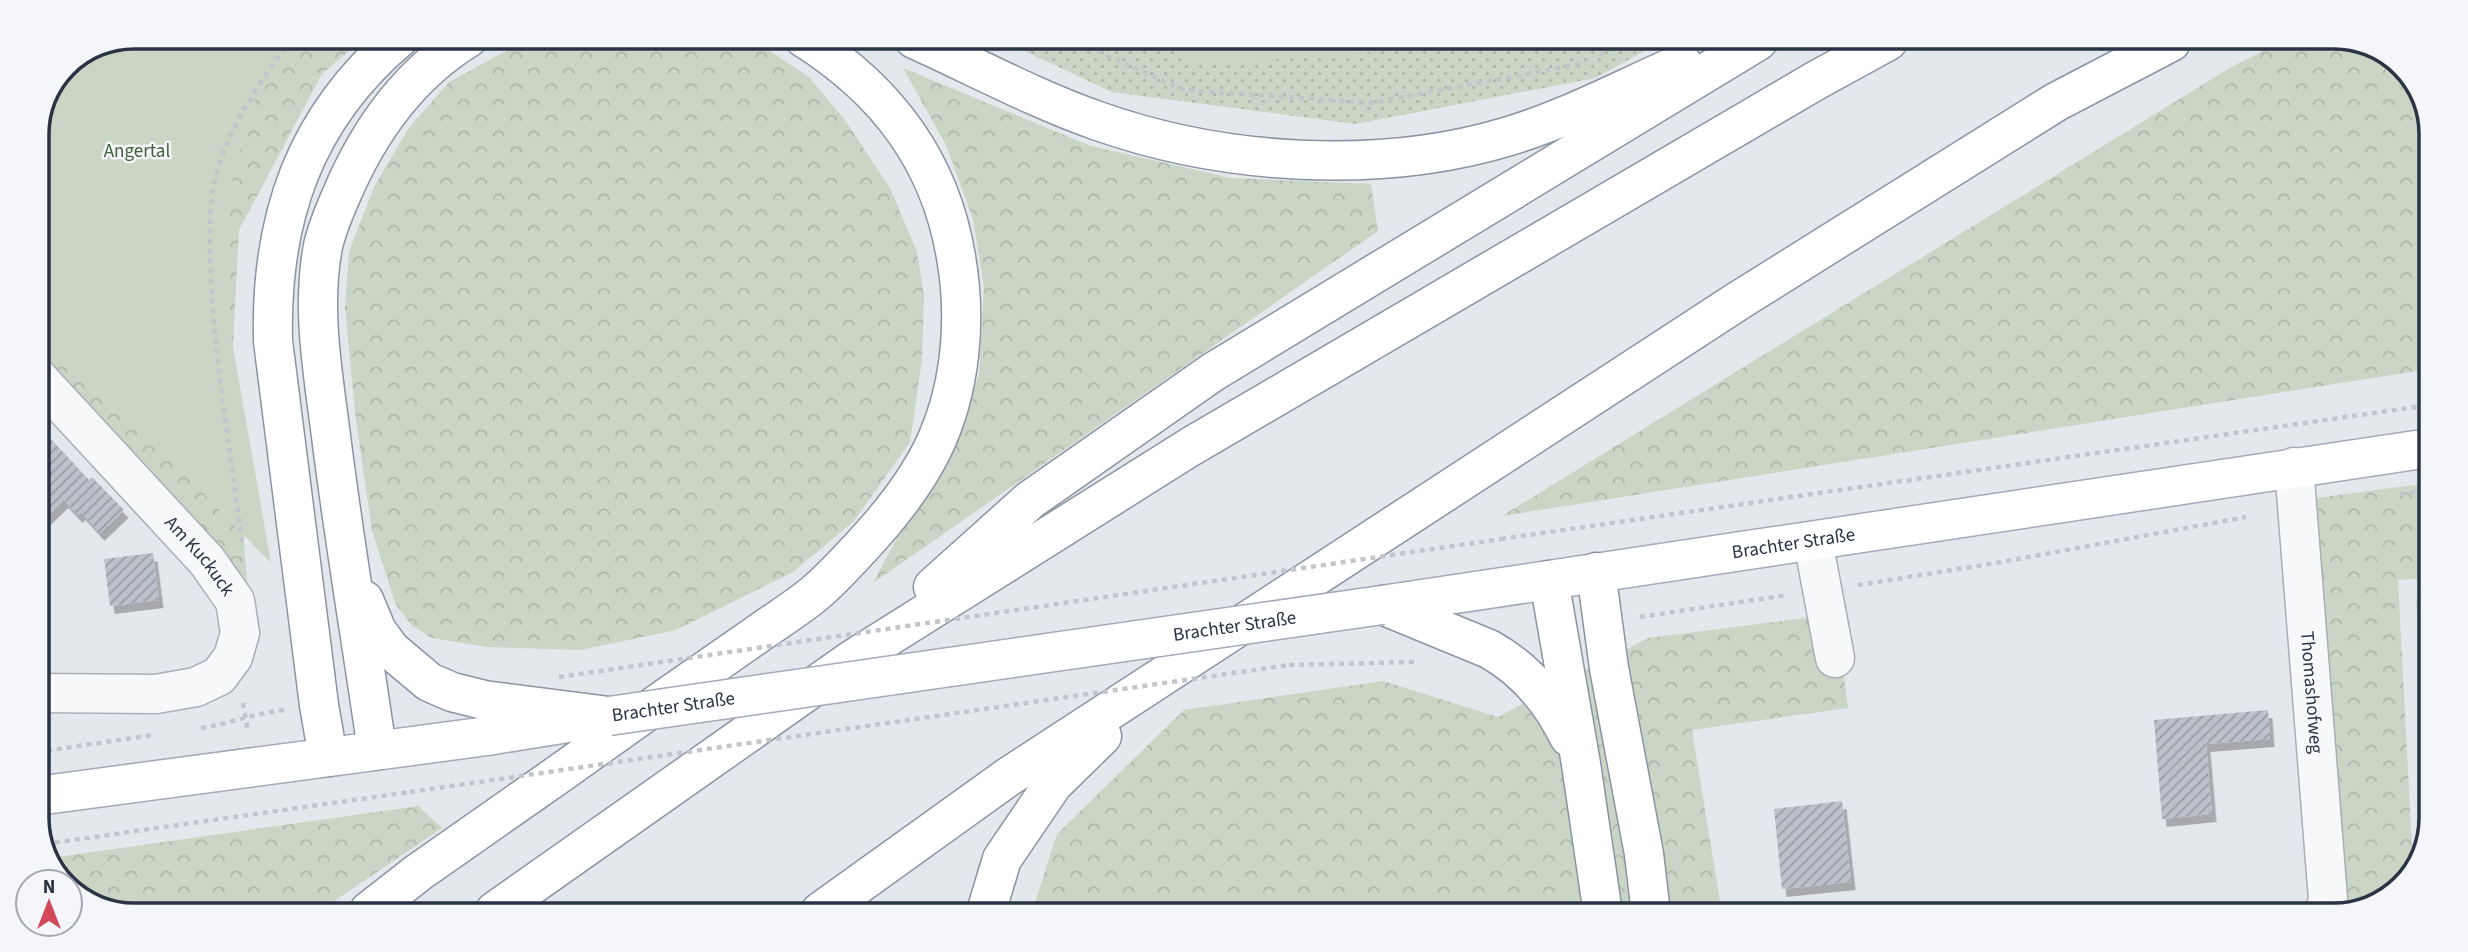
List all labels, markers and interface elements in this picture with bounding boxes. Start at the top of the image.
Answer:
park label: Angertal [104,138,170,165]
street label: Am Kuckuck [158,510,241,602]
street label: Brachter Straße [1730,521,1857,566]
street label: Brachter Straße [1171,604,1298,648]
street label: Thomashofweg [2293,630,2330,755]
street label: Brachter Straße [610,685,737,729]
north arrow [14,868,84,938]
text: N [43,874,55,901]

